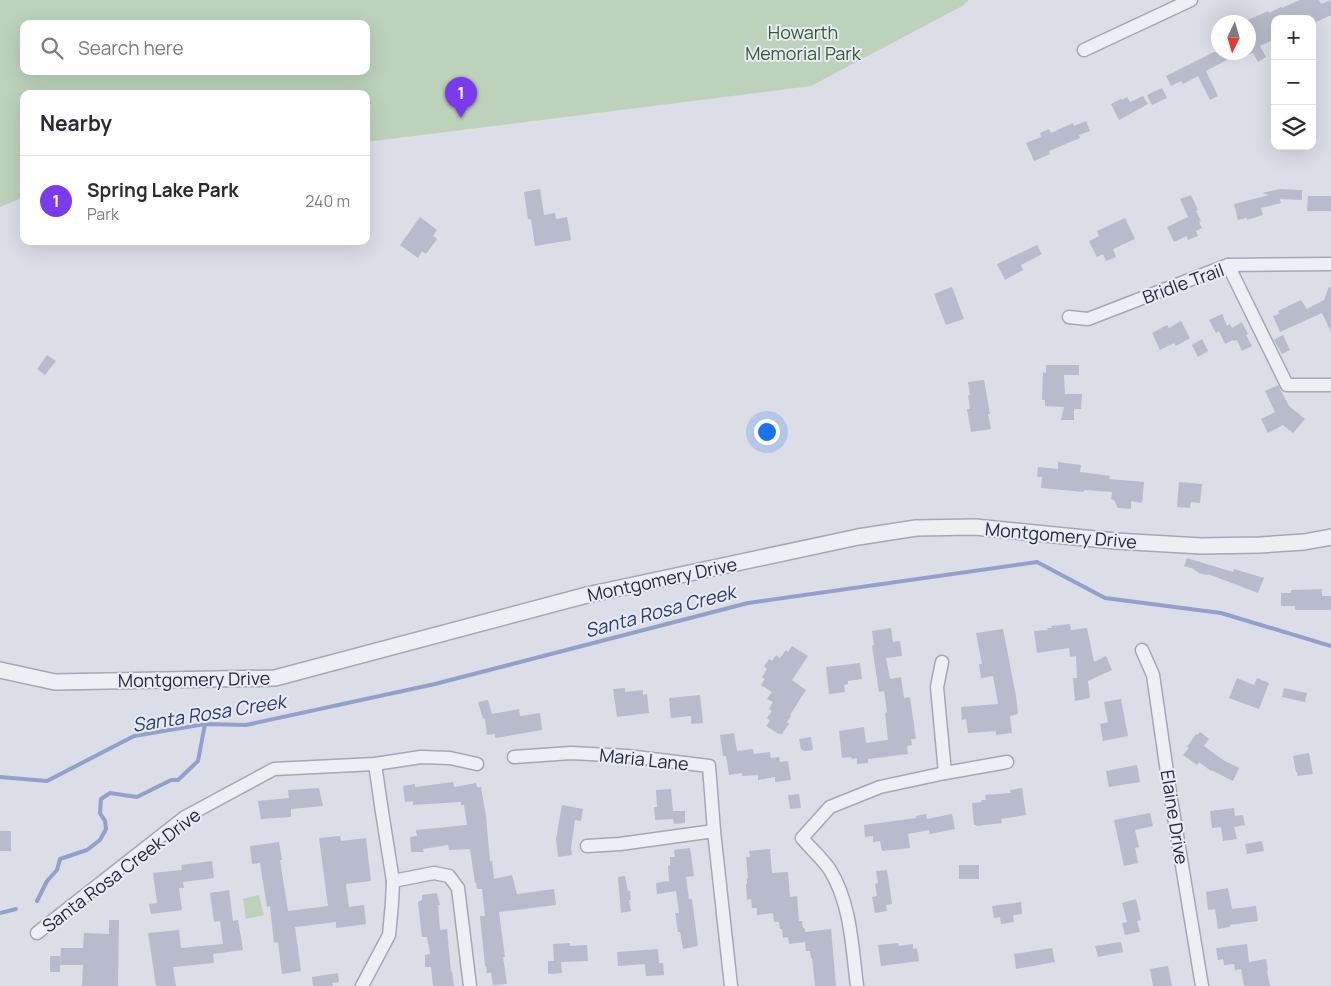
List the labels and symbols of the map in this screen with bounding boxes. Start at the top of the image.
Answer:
north arrow [1211,15,1256,60]
park label: Howarth Memorial Park [745,20,862,65]
pin: 1 [445,77,477,118]
street label: Bridle Trail [1139,257,1227,309]
your location [754,419,780,445]
street label: Montgomery Drive [984,516,1138,554]
street label: Montgomery Drive [585,551,739,607]
water label: Santa Rosa Creek [582,578,741,644]
street label: Montgomery Drive [118,666,270,692]
water label: Santa Rosa Creek [130,688,290,738]
street label: Maria Lane [598,742,690,776]
street label: Elaine Drive [1156,768,1194,866]
street label: Santa Rosa Creek Drive [37,803,205,937]

